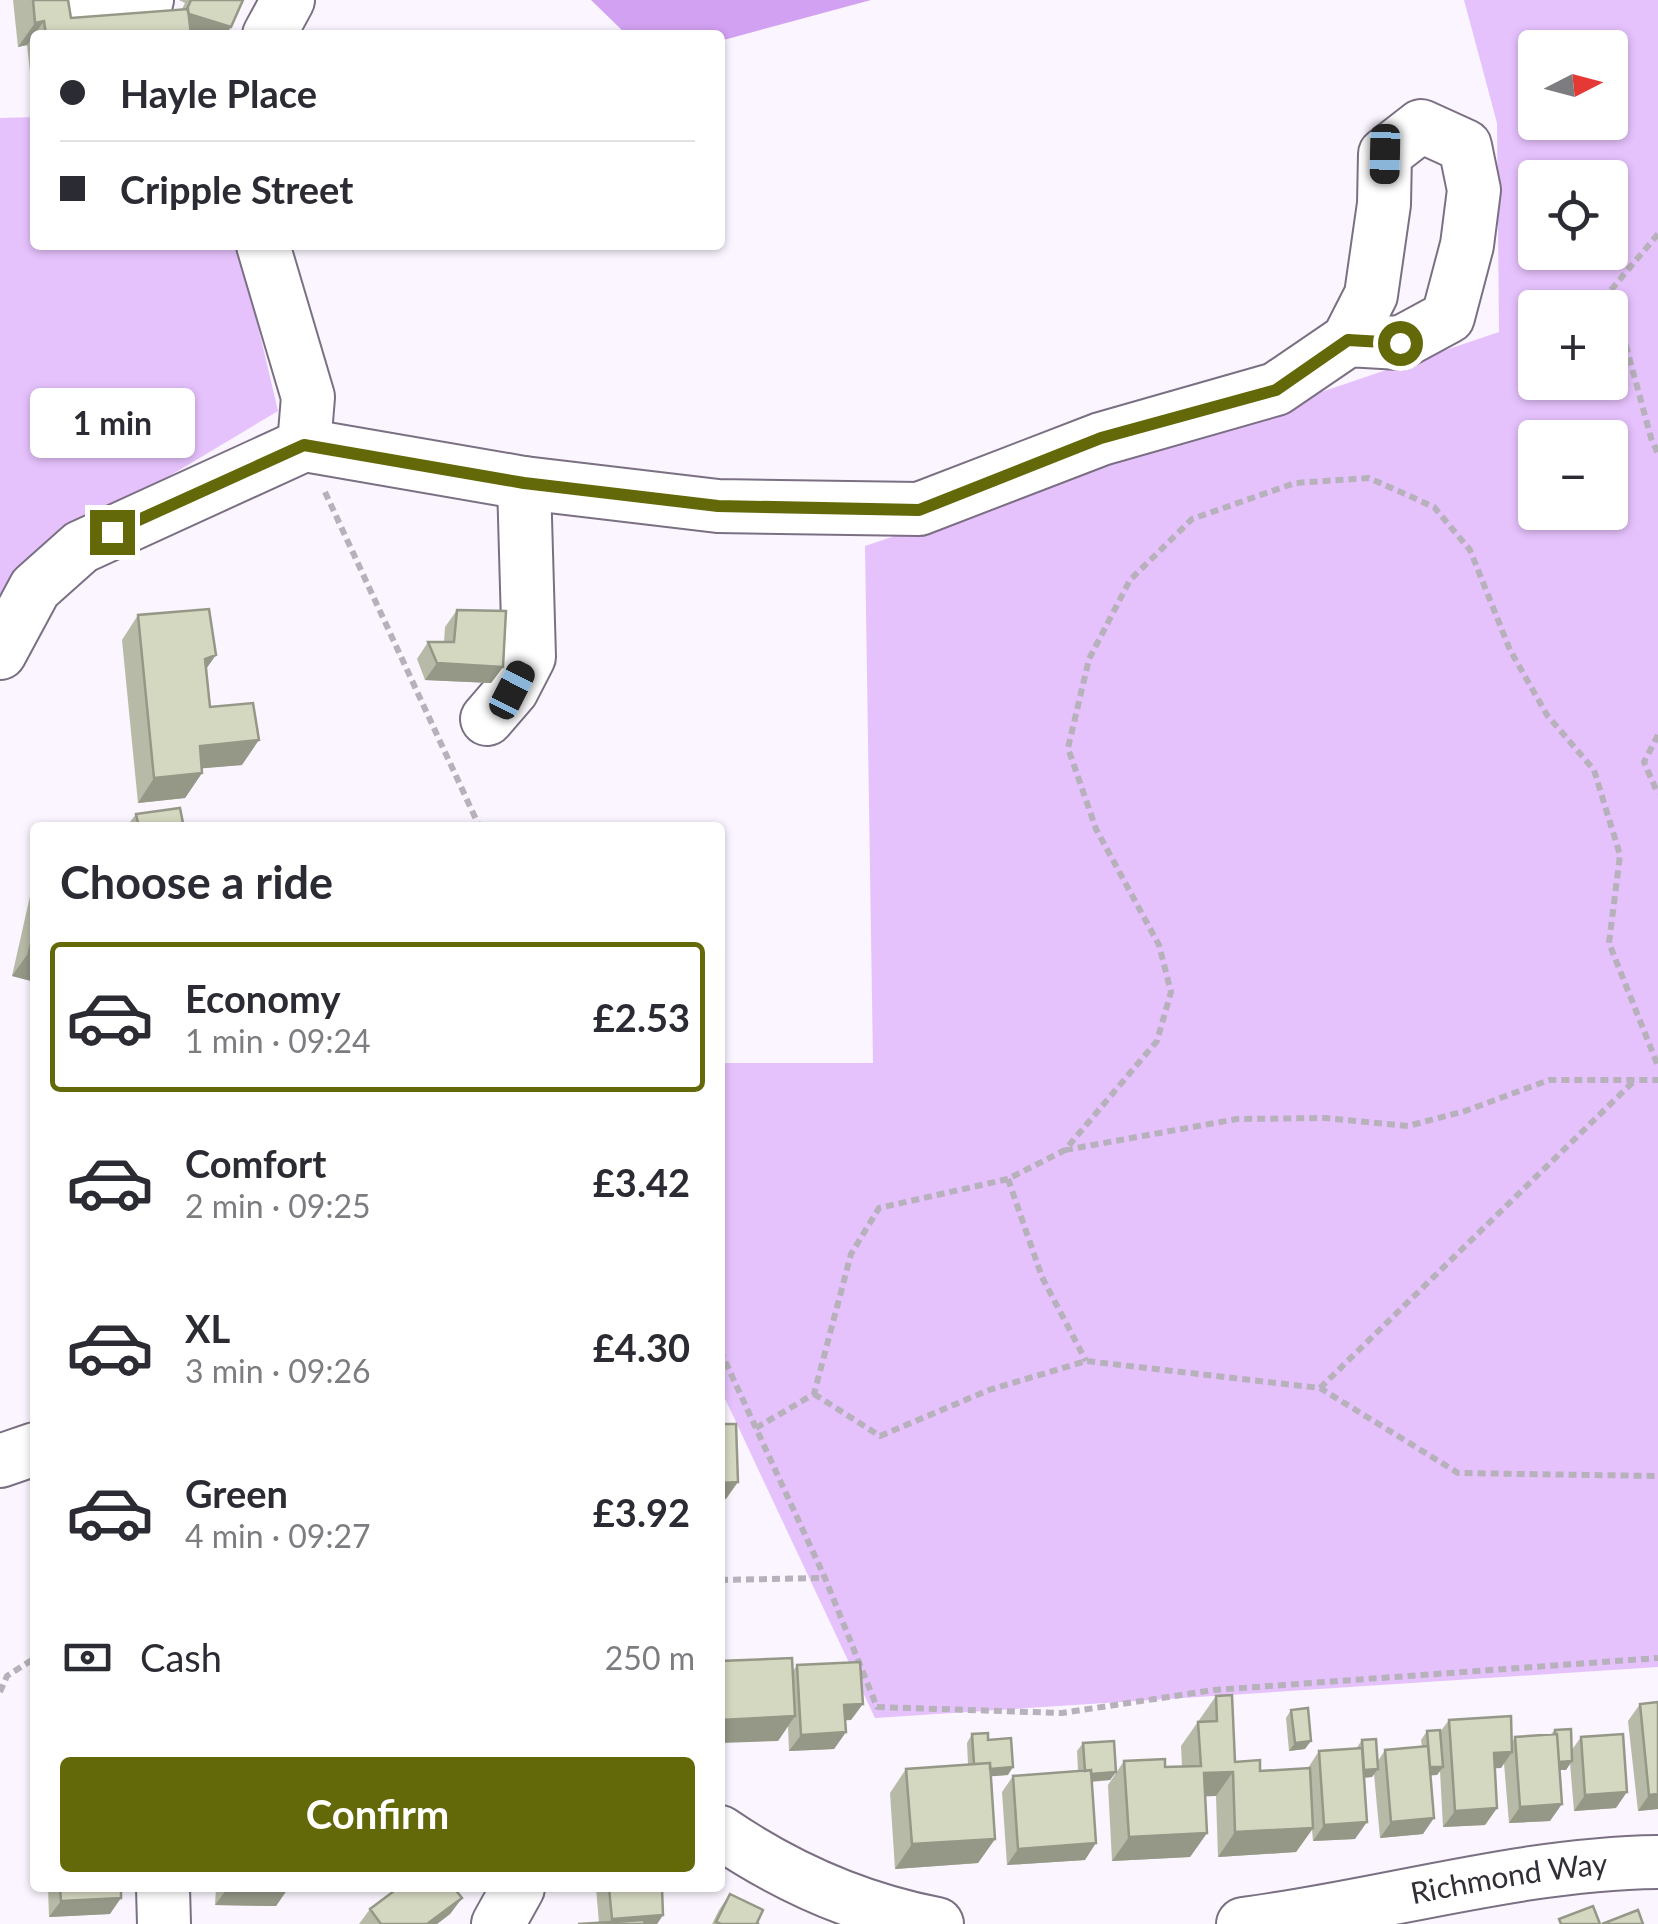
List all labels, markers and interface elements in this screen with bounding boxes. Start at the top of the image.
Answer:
north arrow [1518,30,1628,140]
map controls [1518,30,1628,530]
text: Hayle Place [120,70,317,116]
car [1369,124,1401,184]
button: locate [1518,160,1628,270]
text: Cripple Street [120,166,353,212]
button: + [1518,290,1628,400]
route start [1378,321,1423,366]
callout: 1 min [29,387,194,457]
text: 1 min [73,403,152,442]
button: − [1518,420,1628,530]
route end [90,510,135,555]
car [485,656,539,724]
text: Choose a ride [60,855,333,909]
icon: car [65,972,155,1062]
text: Economy [185,975,340,1021]
text: £2.53 [593,994,690,1040]
text: 1 min · 09:24 [185,1021,371,1060]
icon: car [65,1137,155,1227]
text: Comfort [185,1140,326,1186]
text: £3.42 [593,1159,690,1205]
text: 2 min · 09:25 [185,1186,371,1225]
icon: car [65,1302,155,1392]
text: XL [185,1305,230,1351]
text: £4.30 [593,1324,690,1370]
text: 3 min · 09:26 [185,1351,371,1390]
icon: car [65,1467,155,1557]
text: Green [185,1470,288,1516]
text: £3.92 [593,1489,690,1535]
text: 4 min · 09:27 [185,1516,371,1555]
icon: cash [60,1630,115,1685]
text: Cash [140,1634,222,1680]
text: 250 m [605,1638,695,1677]
button: Confirm [60,1757,695,1872]
street label: Richmond Way [1407,1844,1609,1910]

